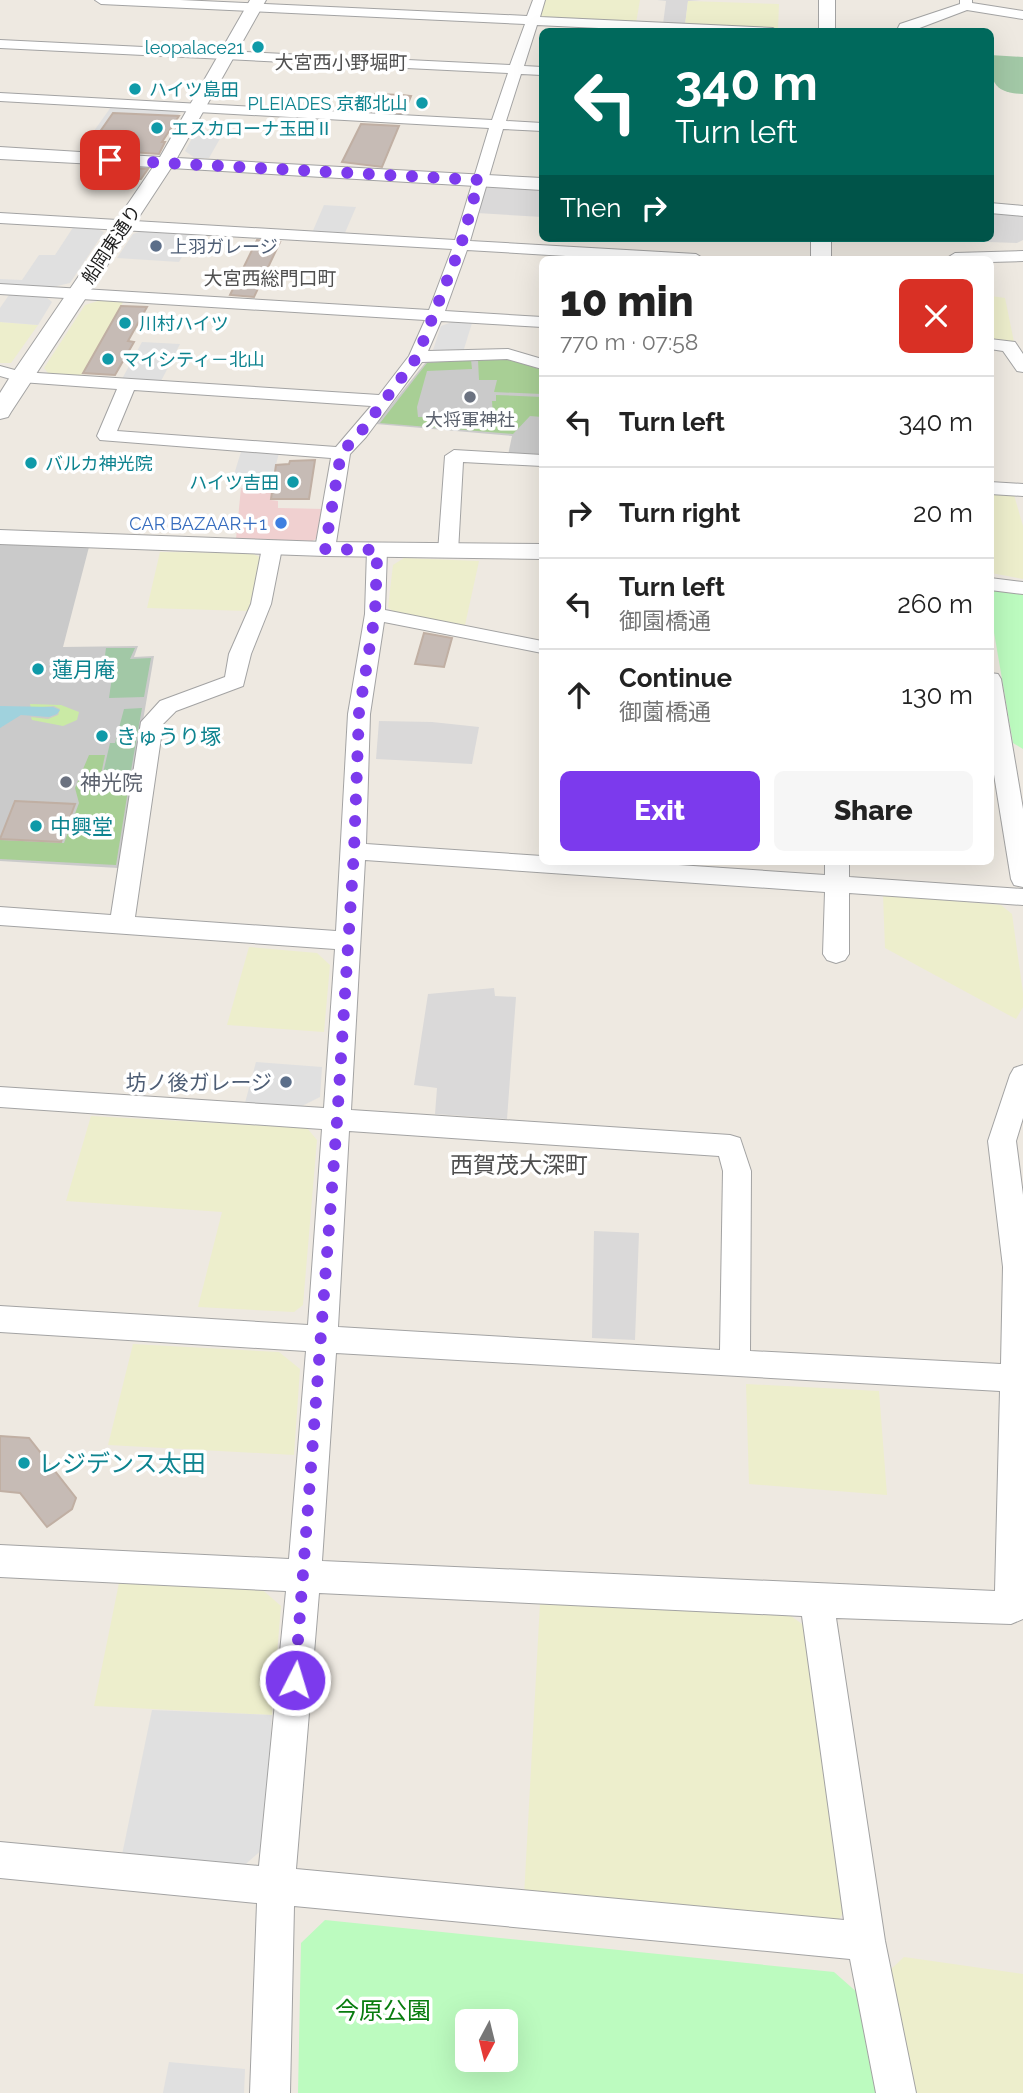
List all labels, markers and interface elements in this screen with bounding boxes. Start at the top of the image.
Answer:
place label: leopalace21 [145,37,244,58]
marker: leopalace21 [250,39,266,55]
district label: 大宮西小野堀町 [274,51,408,73]
text: 340 m [675,54,818,111]
icon: left [560,56,651,147]
place label: ハイツ島田 [149,79,239,100]
marker: ハイツ島田 [127,81,143,97]
place label: PLEIADES 京都北山 [247,93,408,114]
marker: PLEIADES 京都北山 [414,95,430,111]
text: Turn left [675,113,797,150]
place label: エスカローナ玉田Ⅱ [171,118,333,139]
marker: エスカローナ玉田Ⅱ [149,120,165,136]
pin [80,130,140,190]
icon: arrive [91,141,129,179]
icon: right [635,189,673,227]
text: Then [560,193,621,223]
street label: 船岡東通り [77,201,145,287]
place label: 上羽ガレージ [170,236,278,257]
marker: 上羽ガレージ [148,238,164,254]
district label: 大宮西総門口町 [203,267,337,289]
text: 10 min [560,277,694,326]
button: close [899,279,973,353]
place label: 川村ハイツ [139,313,229,334]
marker: 川村ハイツ [117,315,133,331]
text: 770 m · 07:58 [560,328,698,355]
place label: マイシティ－北山 [122,349,265,370]
marker: マイシティ－北山 [100,351,116,367]
marker: 大将軍神社 [462,389,478,405]
icon: left [560,403,598,441]
text: Turn left [619,407,725,437]
text: 340 m [898,407,973,437]
place label: 大将軍神社 [425,409,515,430]
place label: バルカ神光院 [45,453,152,474]
marker: バルカ神光院 [23,455,39,471]
place label: ハイツ吉田 [189,472,279,493]
marker: ハイツ吉田 [285,474,301,490]
icon: right [560,494,598,532]
text: Turn right [619,498,740,528]
text: 20 m [913,498,973,528]
place label: CAR BAZAAR＋1 [129,513,267,534]
marker: CAR BAZAAR＋1 [273,515,289,531]
text: Turn left [619,572,725,602]
icon: left [560,585,598,623]
text: 260 m [897,589,973,619]
text: 御園橋通 [619,607,711,634]
place label: 蓮月庵 [52,657,115,682]
marker: 蓮月庵 [30,661,46,677]
text: Continue [619,663,732,693]
icon: ahead [560,676,598,714]
text: 130 m [902,680,973,710]
text: 御薗橋通 [619,698,711,725]
place label: きゅうり塚 [116,724,221,749]
marker: きゅうり塚 [94,728,110,744]
place label: 神光院 [80,770,143,795]
button: Exit [560,771,760,851]
button: Share [774,771,973,851]
marker: 神光院 [58,774,74,790]
place label: 中興堂 [50,814,113,839]
marker: 中興堂 [28,818,44,834]
place label: 坊ノ後ガレージ [125,1070,272,1095]
marker: 坊ノ後ガレージ [278,1074,294,1090]
district label: 西賀茂大深町 [450,1151,588,1178]
place label: レジデンス太田 [38,1449,206,1478]
marker: レジデンス太田 [16,1455,32,1471]
position arrow [258,1643,332,1717]
park label: 今原公園 [335,1996,431,2025]
north arrow [455,2009,518,2072]
map controls [455,2009,518,2072]

